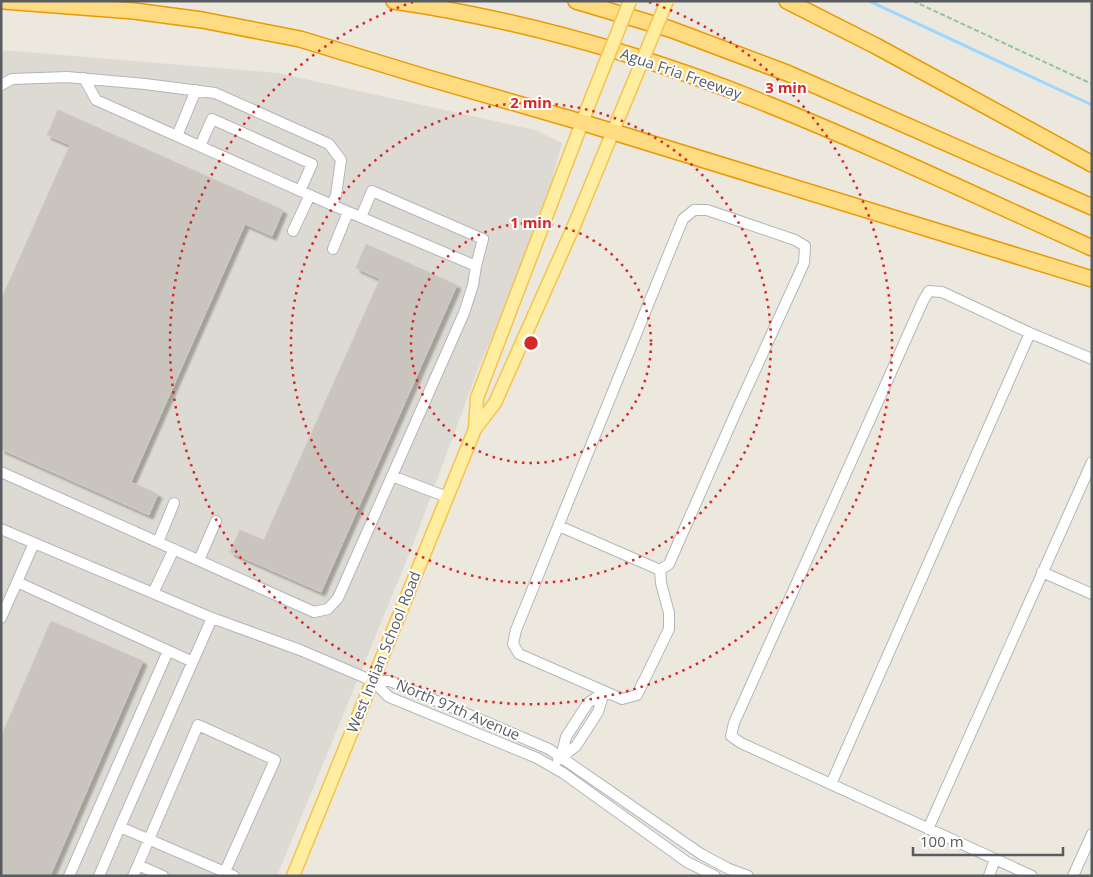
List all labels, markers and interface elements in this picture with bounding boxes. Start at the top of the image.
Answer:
street label: Agua Fria Freeway [618,43,745,103]
text: 3 min [765,77,807,97]
text: 2 min [510,92,552,112]
text: 1 min [510,212,552,232]
centre of rings [522,334,540,352]
street label: West Indian School Road [341,568,425,735]
street label: North 97th Avenue [393,674,523,744]
scale bar [913,824,1063,856]
text: 100 m [920,831,964,851]

